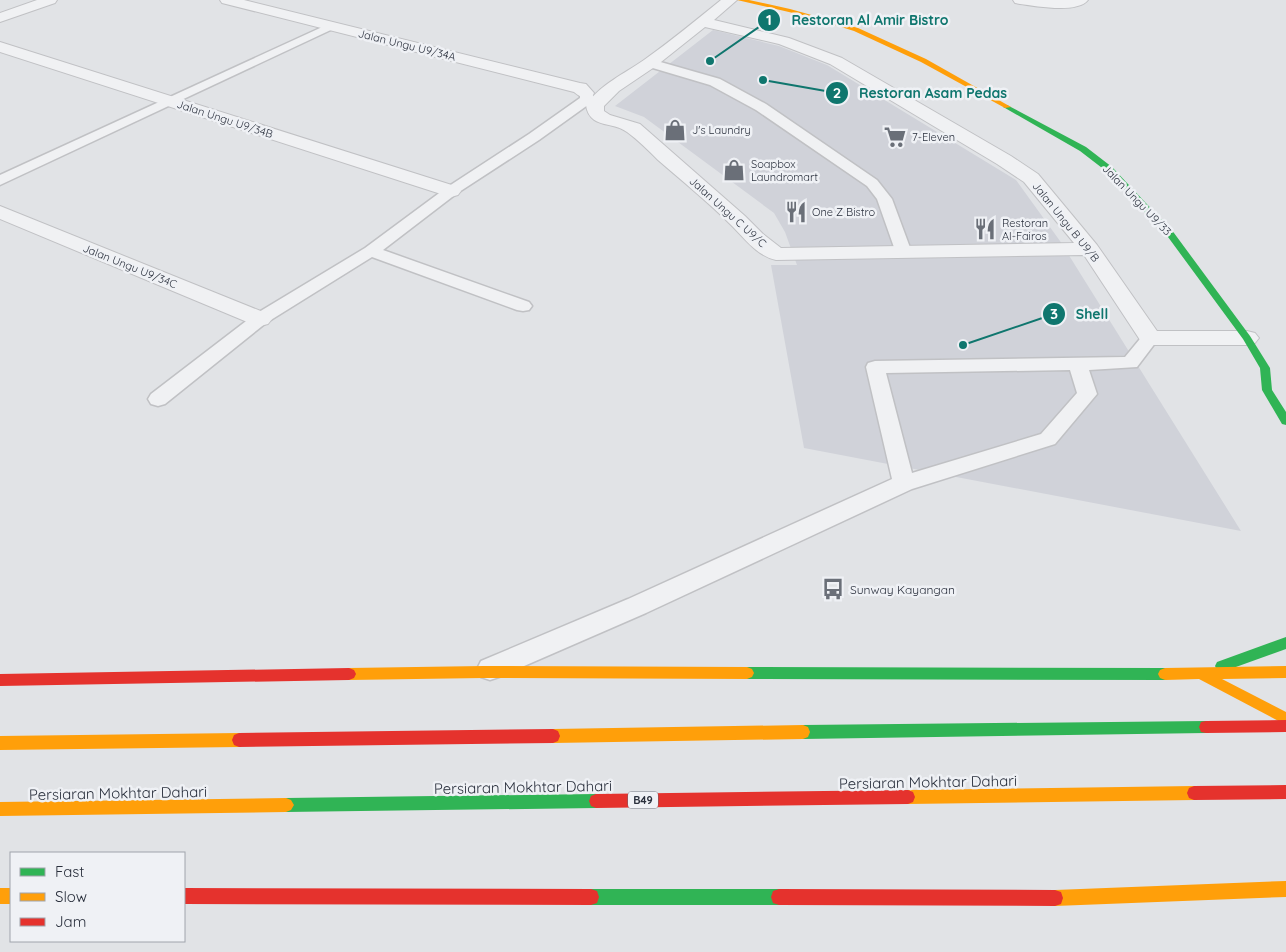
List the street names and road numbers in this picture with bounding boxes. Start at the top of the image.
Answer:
street label: Jalan Ungu U9/34A [357,26,457,64]
street label: Jalan Ungu U9/34B [175,97,275,141]
street label: Jalan Ungu U9/33 [1100,162,1174,238]
street label: Jalan Ungu C U9/C [687,174,769,250]
street label: Jalan Ungu B U9/B [1029,179,1103,265]
street label: Jalan Ungu U9/34C [81,241,179,291]
street label: Persiaran Mokhtar Dahari [839,771,1017,793]
street label: Persiaran Mokhtar Dahari [434,776,612,798]
street label: Persiaran Mokhtar Dahari [29,782,207,804]
road number: B49 [628,792,658,808]

